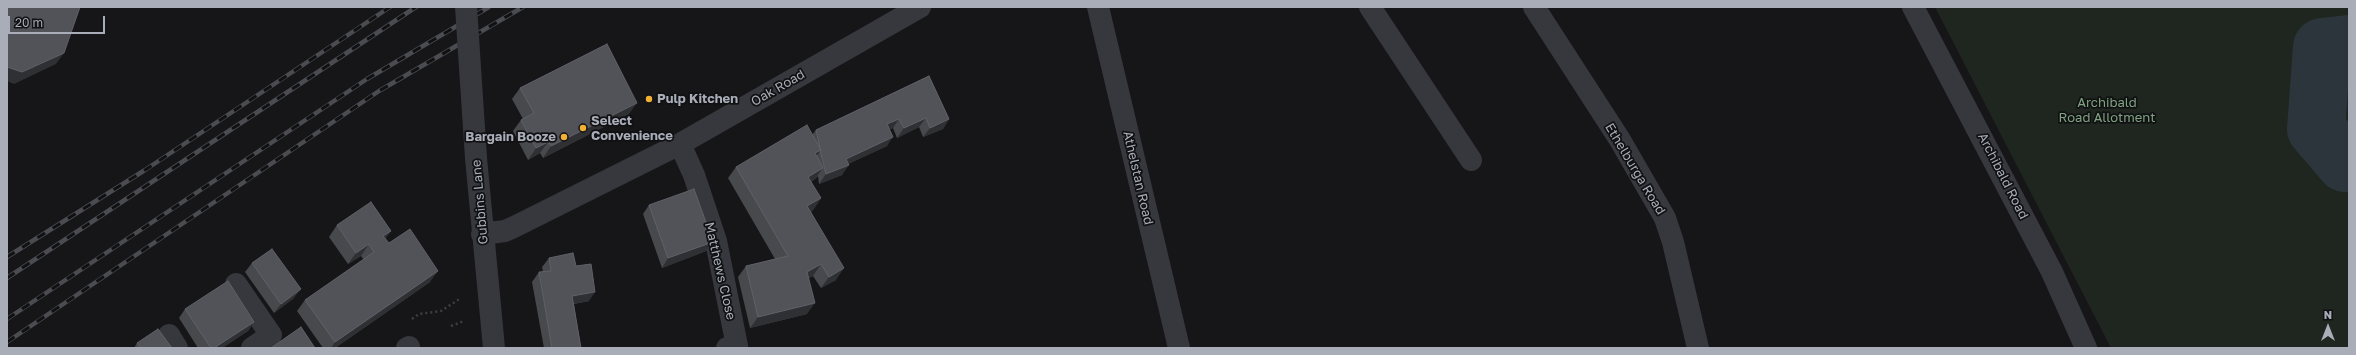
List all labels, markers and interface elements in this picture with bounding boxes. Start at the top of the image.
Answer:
scale bar [10,8,107,34]
text: 20 m [15,15,43,30]
street label: Oak Road [748,66,808,110]
place label: Pulp Kitchen [657,91,738,107]
marker: Pulp Kitchen [644,94,654,104]
park label: Archibald Road Allotment [2059,95,2155,126]
place label: Select Convenience [591,113,673,144]
street label: Ethelburga Road [1602,120,1668,218]
marker: Select Convenience [578,123,588,133]
place label: Bargain Booze [465,129,556,145]
street label: Athelstan Road [1120,130,1156,226]
street label: Archibald Road [1975,130,2031,222]
marker: Bargain Booze [559,132,569,142]
street label: Gubbins Lane [469,159,491,245]
street label: Matthews Close [701,221,739,321]
north arrow [2308,307,2348,347]
text: N [2324,308,2332,321]

